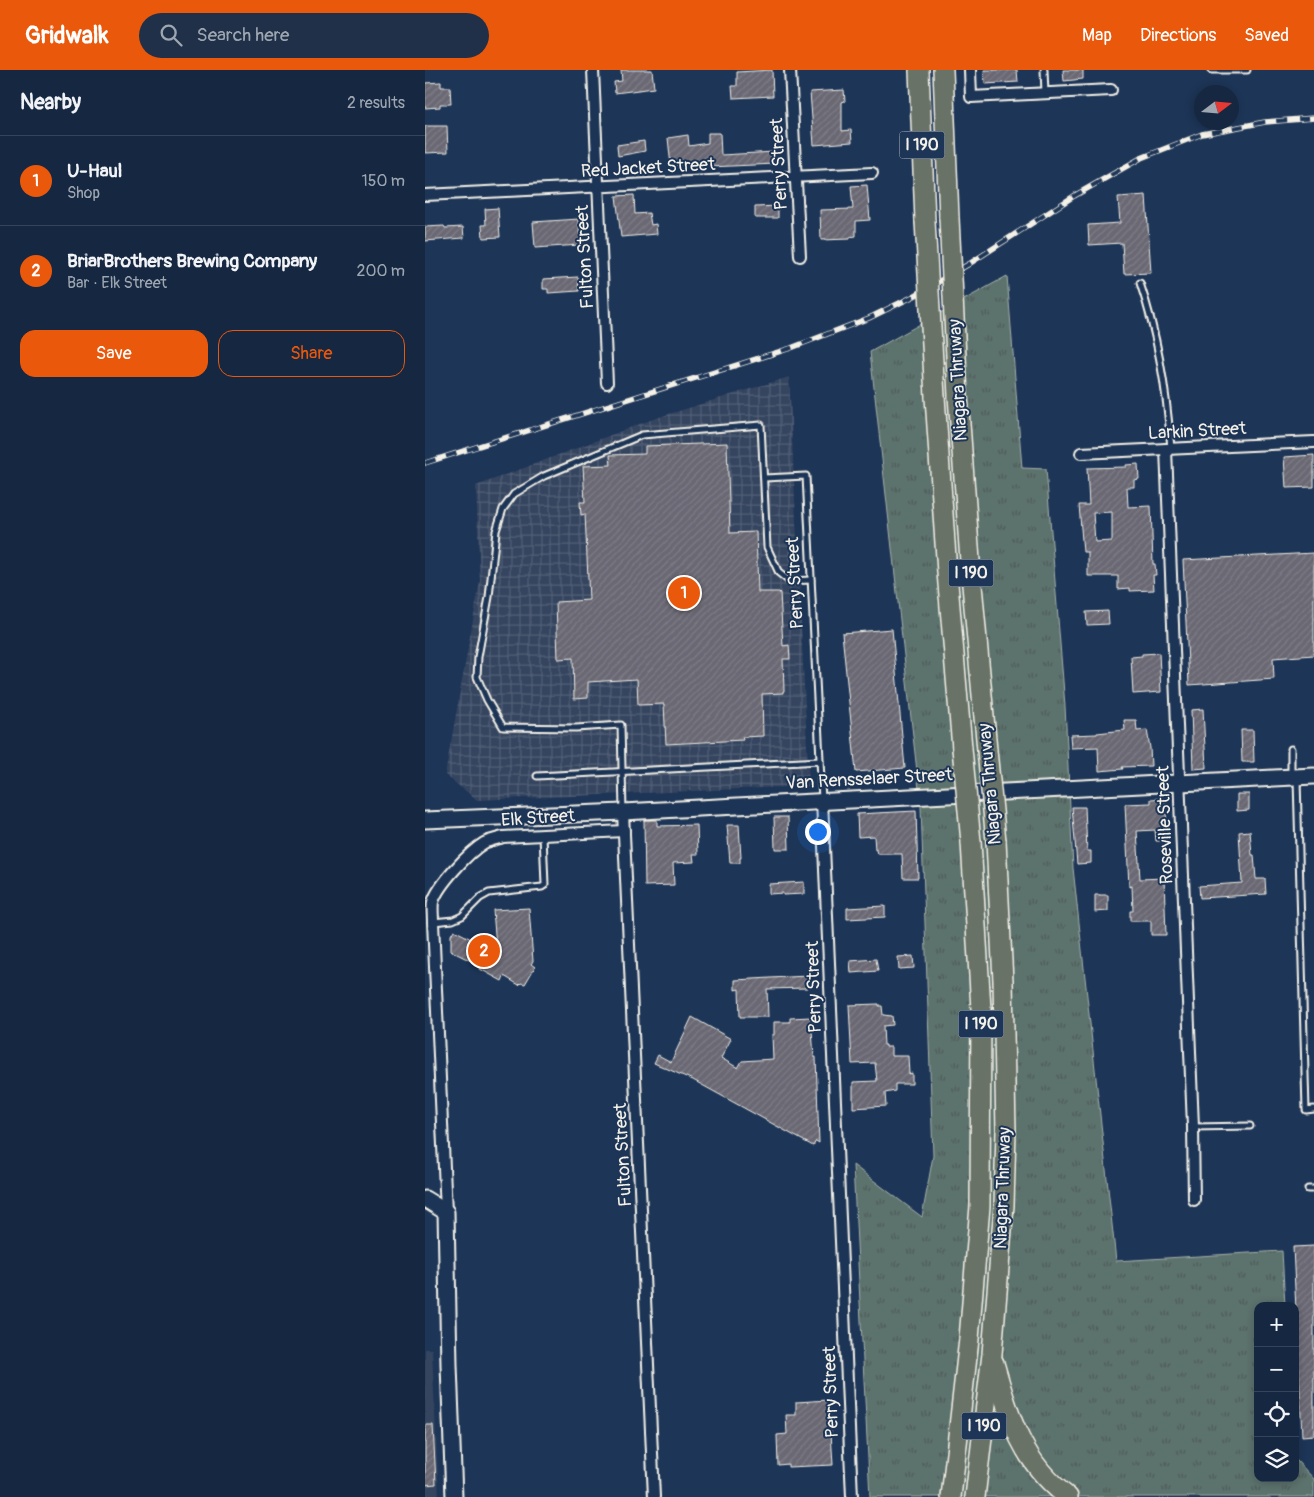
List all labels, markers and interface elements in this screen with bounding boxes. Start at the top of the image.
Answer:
search box [139,13,489,58]
text: Gridwalk [25,21,109,50]
icon: search [157,21,185,49]
text: Search here [197,23,289,47]
text: Map [1082,24,1112,47]
text: Directions [1140,24,1216,47]
text: Saved [1244,24,1289,47]
north arrow [1194,85,1239,130]
text: Nearby [20,89,81,116]
text: 2 results [347,93,405,113]
street label: Perry Street [765,117,793,211]
road number: I 190 [899,132,945,158]
street label: Red Jacket Street [580,153,717,183]
text: U-Haul [67,159,122,183]
text: 1 [33,171,39,191]
text: 150 m [361,171,405,191]
text: Shop [67,183,100,203]
street label: Fulton Street [571,204,599,309]
text: BriarBrothers Brewing Company [67,249,317,273]
text: 2 [32,261,40,281]
text: 200 m [357,261,405,281]
text: Bar · Elk Street [67,273,167,293]
street label: Niagara Thruway [943,318,973,442]
button: Save [20,330,208,377]
button: Share [218,330,405,377]
street label: Larkin Street [1147,417,1247,445]
street label: Perry Street [781,536,809,630]
road number: I 190 [949,559,993,586]
pin: 1 [668,574,700,612]
street label: Niagara Thruway [973,722,1007,846]
street label: Van Rensselaer Street [785,763,954,795]
street label: Roseville Street [1151,765,1179,885]
street label: Elk Street [500,804,576,832]
your location [805,819,831,845]
pin: 2 [468,932,500,970]
street label: Perry Street [801,940,827,1033]
road number: I 190 [959,1011,1003,1038]
street label: Fulton Street [609,1102,637,1207]
street label: Niagara Thruway [989,1126,1017,1249]
map controls [1254,1302,1299,1482]
button: + [1254,1302,1299,1347]
street label: Perry Street [818,1345,844,1438]
button: − [1254,1347,1299,1392]
button: locate [1254,1392,1299,1437]
road number: I 190 [961,1412,1007,1440]
button: layers [1254,1437,1299,1482]

